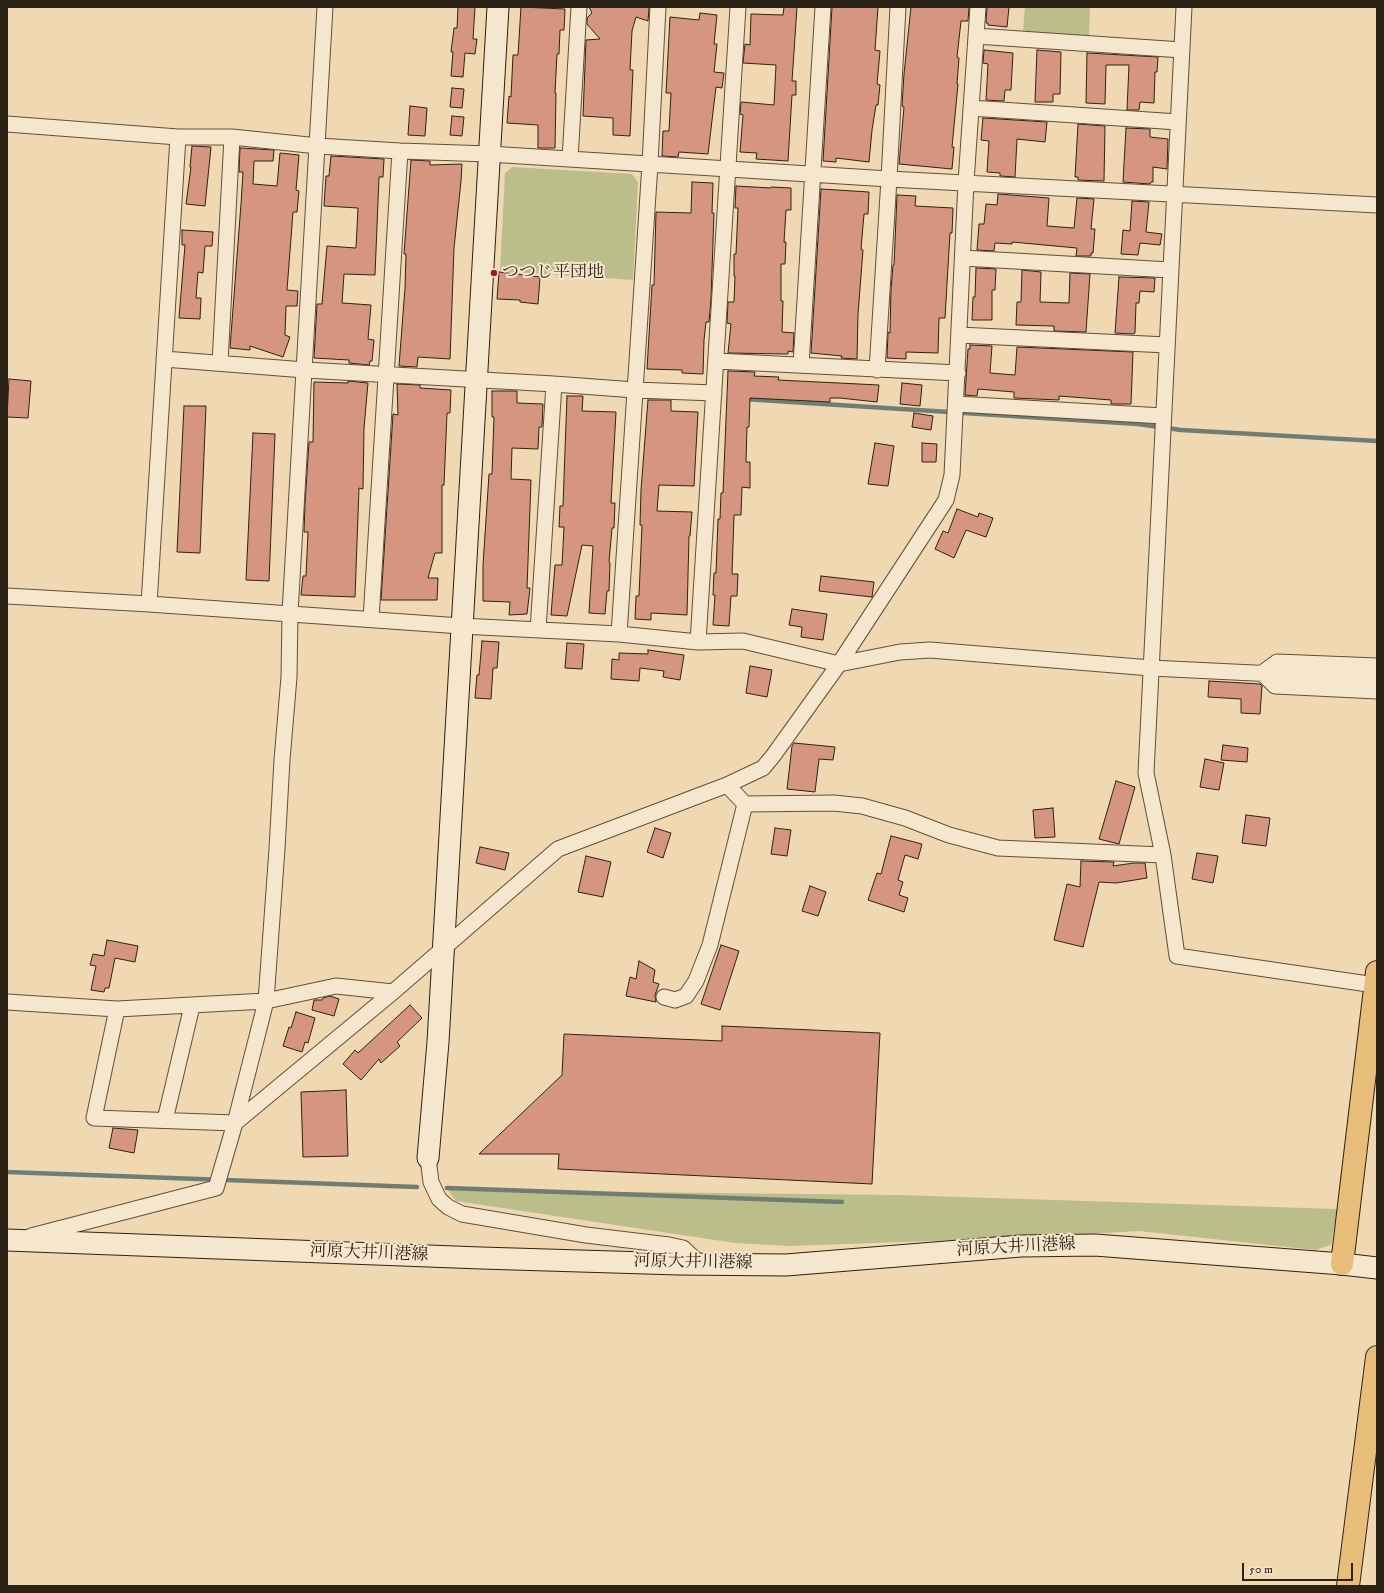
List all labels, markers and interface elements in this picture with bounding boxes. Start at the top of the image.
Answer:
place label: つつじ平団地 [502,263,604,283]
marker: つつじ平団地 [489,268,499,278]
street label: 河原大井川港線 [956,1235,1076,1261]
street label: 河原大井川港線 [309,1242,429,1266]
street label: 河原大井川港線 [633,1252,753,1274]
scale bar [1244,1555,1355,1581]
text: 50 m [1249,1562,1273,1577]

